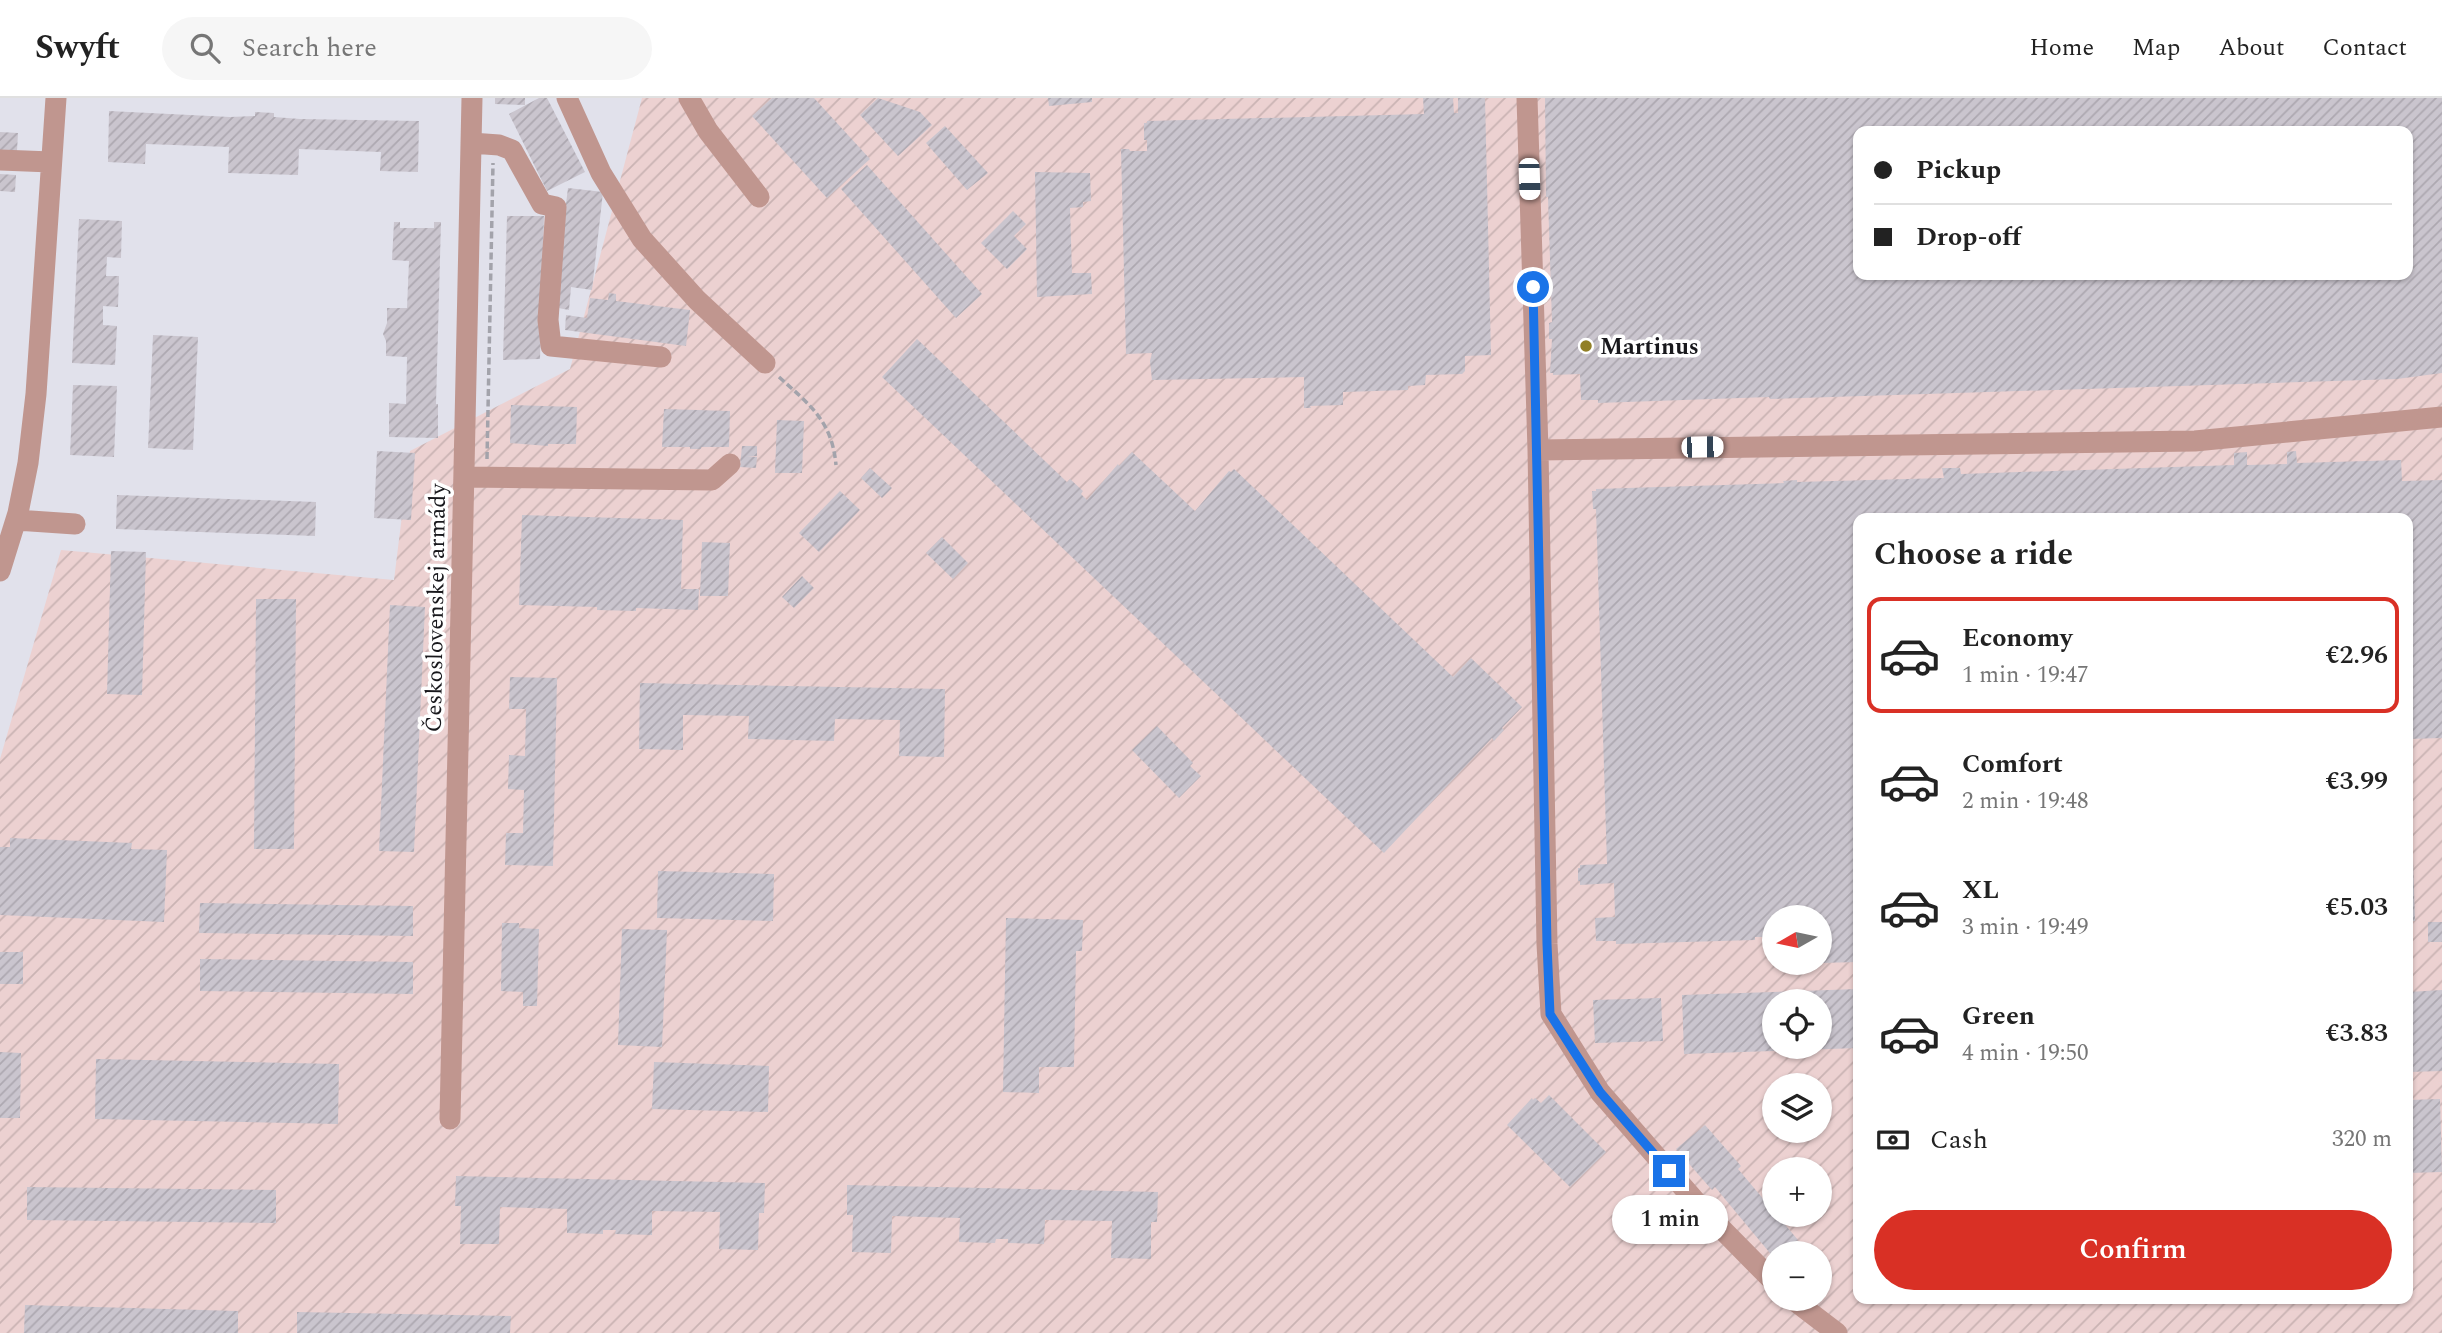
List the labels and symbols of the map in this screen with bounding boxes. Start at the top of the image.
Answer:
car [1518,158,1541,200]
route start [1517,271,1549,303]
place label: Martinus [1600,330,1699,365]
marker: Martinus [1578,338,1594,354]
car [1681,436,1724,458]
street label: Československej armády [417,482,456,733]
north arrow [1762,905,1832,975]
route end [1653,1155,1685,1187]
callout: 1 min [1611,1196,1727,1244]

